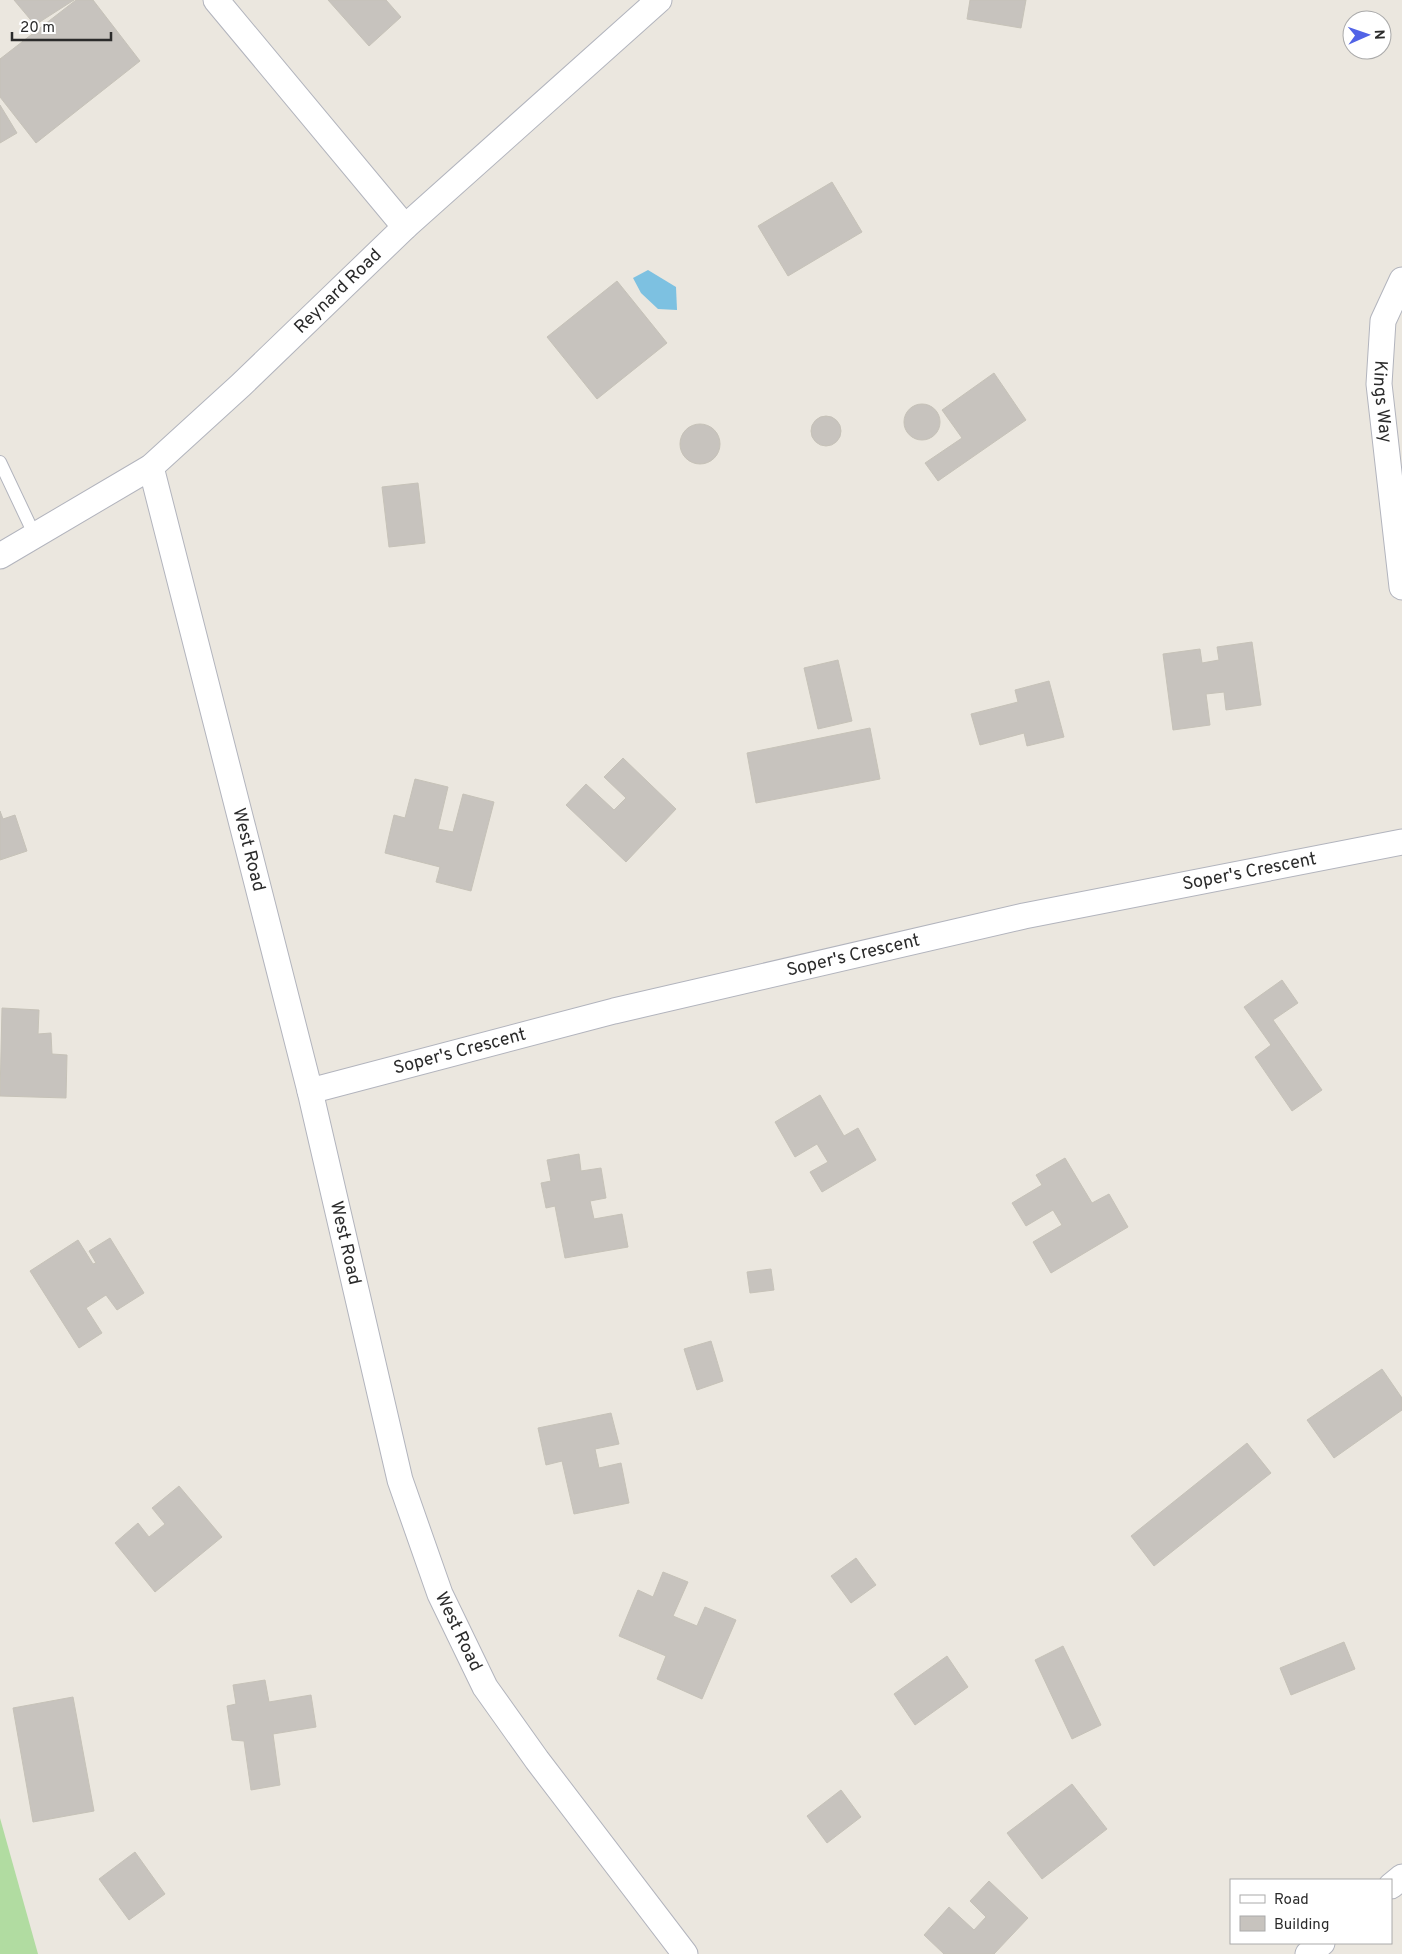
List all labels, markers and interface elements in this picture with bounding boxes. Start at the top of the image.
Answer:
scale bar [12,10,111,42]
north arrow [1342,10,1392,60]
text: 20 m [20,19,55,38]
text: N [1370,29,1387,40]
street label: Reynard Road [289,244,387,339]
street label: Kings Way [1367,360,1397,444]
street label: West Road [227,806,270,894]
street label: Soper's Crescent [1181,847,1318,896]
street label: Soper's Crescent [784,929,922,982]
street label: Soper's Crescent [391,1023,529,1080]
street label: West Road [324,1199,366,1287]
street label: West Road [429,1588,487,1675]
legend [1230,1879,1392,1944]
text: Road [1274,1891,1309,1910]
text: Building [1274,1916,1329,1935]

